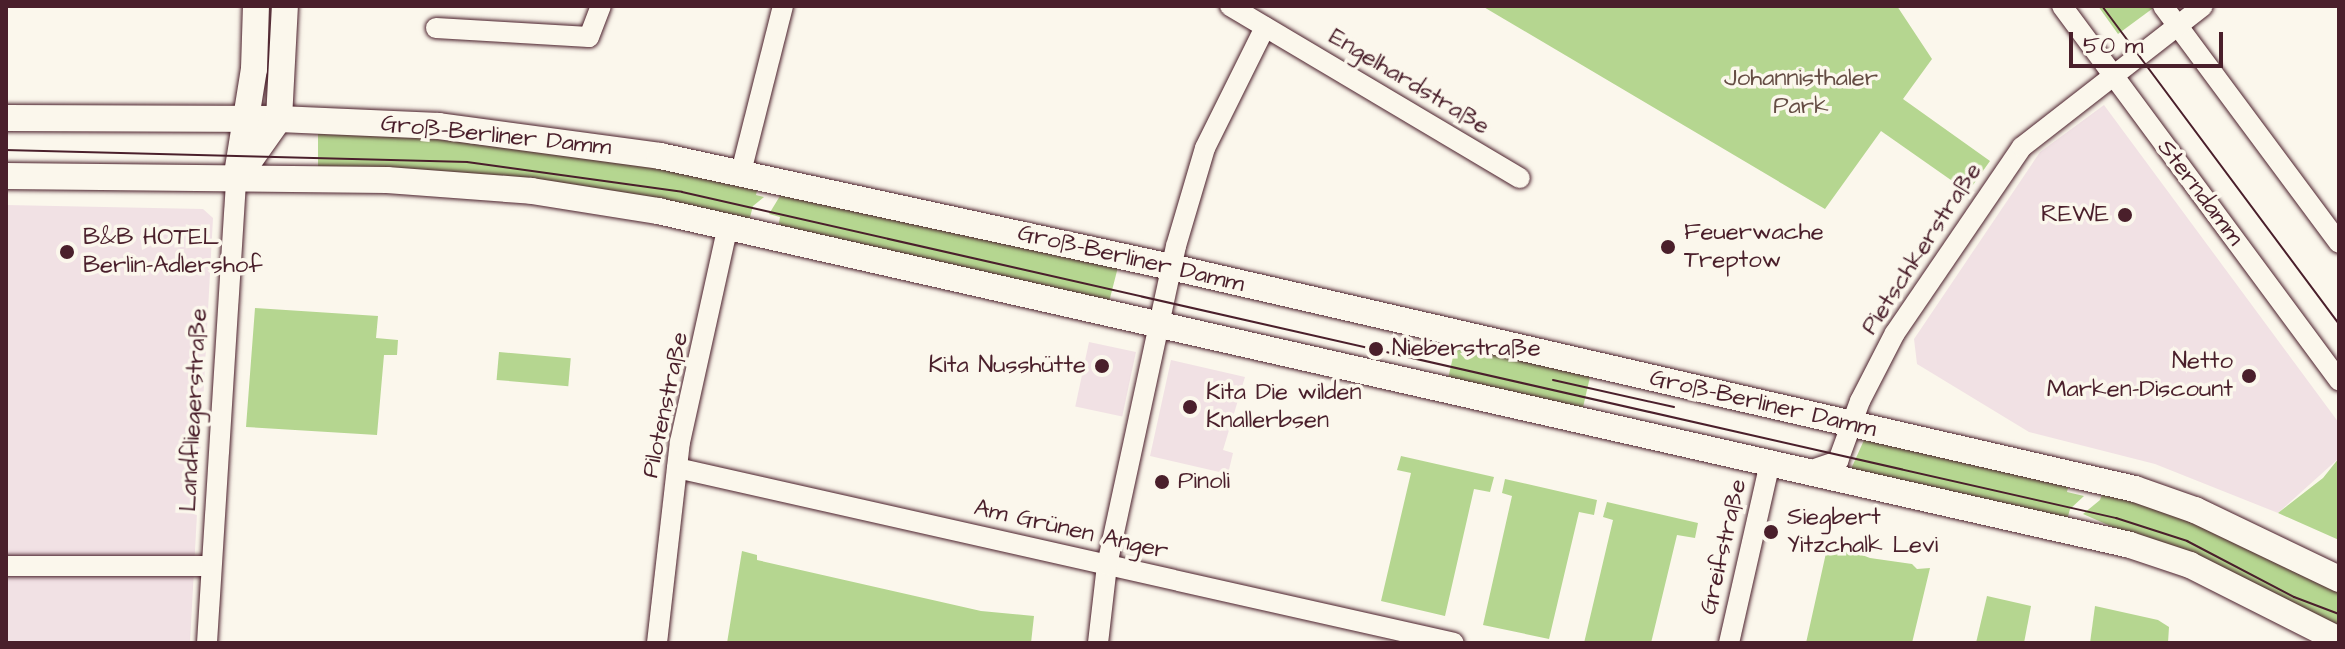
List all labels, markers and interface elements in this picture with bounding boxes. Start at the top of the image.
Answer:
scale bar [2073,16,2227,66]
street label: Engelhardstraße [1323,23,1495,141]
text: 50 m [2083,29,2143,63]
park label: Johannisthaler Park [1724,65,1878,121]
street label: Groß-Berliner Damm [379,110,613,162]
street label: Sterndamm [2151,134,2249,252]
street label: Pietschkerstraße [1856,158,1988,340]
place label: REWE [2041,201,2109,229]
marker: REWE [2116,206,2134,224]
street label: Groß-Berliner Damm [1015,219,1247,299]
place label: Feuerwache Treptow [1684,219,1824,275]
place label: B&B HOTEL Berlin-Adlershof [83,224,263,280]
marker: Feuerwache Treptow [1659,238,1677,256]
marker: B&B HOTEL Berlin-Adlershof [58,243,76,261]
street label: Landfliegerstraße [174,308,214,512]
street label: Pilotenstraße [637,330,695,480]
place label: Nieberstraße [1392,335,1541,363]
marker: Nieberstraße [1367,340,1385,358]
place label: Netto Marken-Discount [2047,348,2233,404]
place label: Kita Nusshütte [929,352,1086,380]
marker: Kita Nusshütte [1093,357,1111,375]
street label: Groß-Berliner Damm [1647,364,1879,444]
marker: Netto Marken-Discount [2240,367,2258,385]
place label: Kita Die wilden Knallerbsen [1206,379,1362,435]
marker: Kita Die wilden Knallerbsen [1181,398,1199,416]
place label: Pinoli [1178,468,1230,496]
marker: Pinoli [1153,473,1171,491]
street label: Greifstraße [1694,477,1754,617]
street label: Am Grünen Anger [971,494,1171,566]
place label: Siegbert Yitzchalk Levi [1787,504,1938,560]
marker: Siegbert Yitzchalk Levi [1762,523,1780,541]

